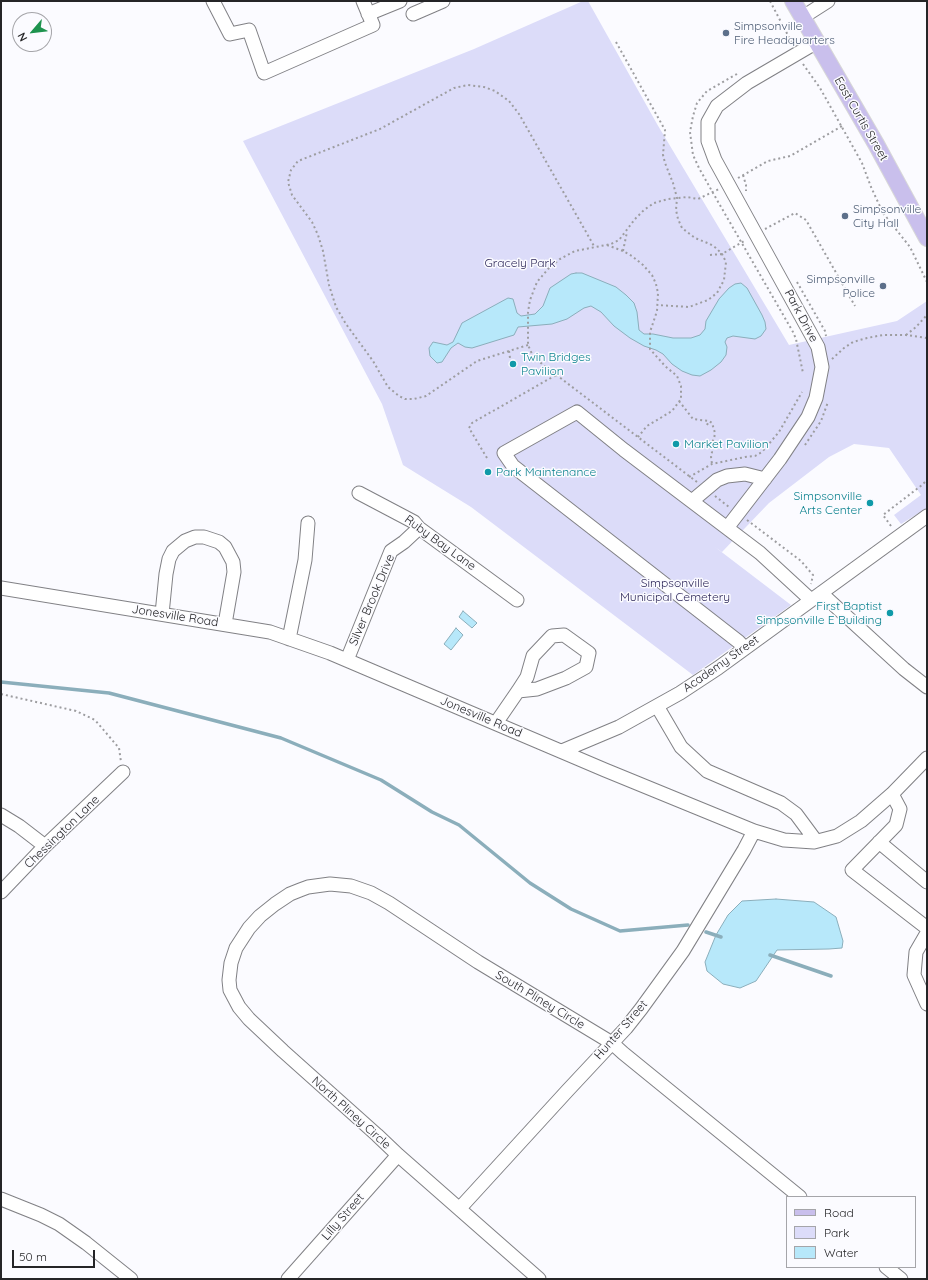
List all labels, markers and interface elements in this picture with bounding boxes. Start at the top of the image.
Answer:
north arrow [12,12,52,52]
place label: Simpsonville Fire Headquarters [734,19,835,47]
marker: Simpsonville Fire Headquarters [721,28,731,38]
text: N [14,30,30,44]
street label: East Curtis Street [831,74,891,164]
place label: Simpsonville City Hall [853,202,921,230]
marker: Simpsonville City Hall [840,211,850,221]
park label: Gracely Park [484,256,556,270]
place label: Simpsonville Police [807,272,875,300]
marker: Simpsonville Police [878,281,888,291]
street label: Park Drive [781,287,821,345]
place label: Twin Bridges Pavilion [521,350,591,378]
marker: Twin Bridges Pavilion [508,359,518,369]
place label: Market Pavilion [684,437,769,451]
marker: Market Pavilion [671,439,681,449]
place label: Park Maintenance [496,465,596,479]
marker: Park Maintenance [483,467,493,477]
place label: Simpsonville Arts Center [794,489,862,517]
marker: Simpsonville Arts Center [865,498,875,508]
street label: Ruby Bay Lane [402,512,478,574]
street label: Silver Brook Drive [346,552,398,648]
park label: Simpsonville Municipal Cemetery [620,576,730,604]
place label: First Baptist Simpsonville E Building [756,599,882,627]
street label: Jonesville Road [131,602,219,630]
marker: First Baptist Simpsonville E Building [885,608,895,618]
street label: Academy Street [680,633,762,695]
street label: Jonesville Road [438,693,524,741]
street label: Chessington Lane [22,793,102,871]
street label: South Pliney Circle [493,968,587,1032]
street label: Hunter Street [591,997,651,1063]
street label: North Pliney Circle [309,1074,393,1152]
street label: Lilly Street [319,1191,367,1243]
legend [786,1196,916,1268]
text: Road [824,1205,854,1220]
text: Park [824,1225,849,1240]
scale bar [14,1242,97,1268]
text: Water [824,1245,858,1260]
text: 50 m [19,1249,47,1264]

